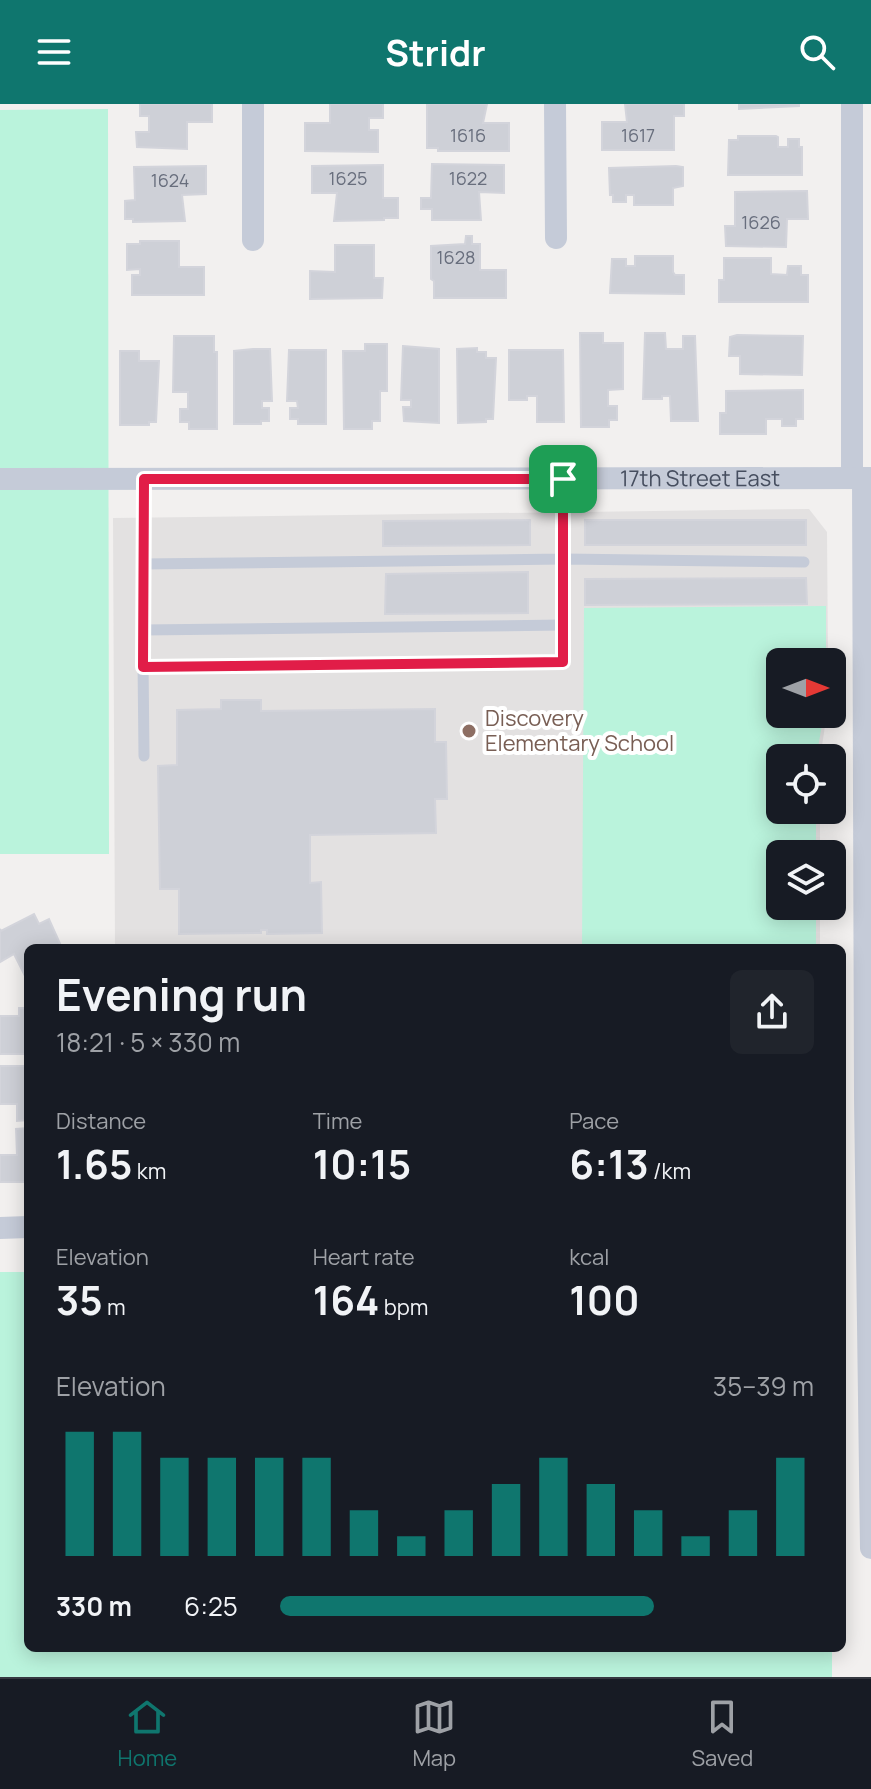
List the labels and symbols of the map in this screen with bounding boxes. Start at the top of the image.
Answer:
house number: 1616 [450,123,486,147]
house number: 1617 [621,123,655,147]
house number: 1625 [329,166,367,190]
house number: 1622 [449,166,487,190]
house number: 1624 [151,168,189,192]
house number: 1626 [741,210,781,234]
house number: 1628 [437,245,475,269]
pin [529,445,597,513]
street label: 17th Street East [620,463,780,493]
north arrow [766,648,846,728]
place label: Discovery Elementary School [485,703,674,758]
marker: Discovery Elementary School [460,722,478,740]

